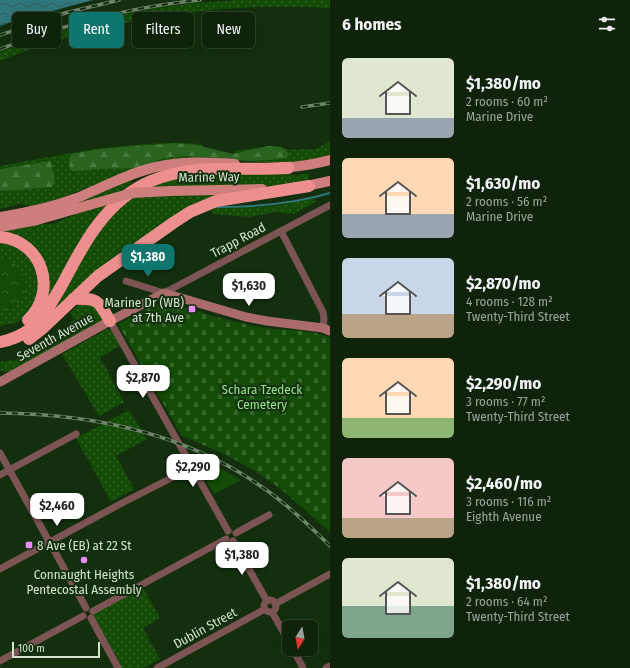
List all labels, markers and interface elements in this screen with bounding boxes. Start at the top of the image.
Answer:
chip: Buy [12,12,61,48]
chip: Rent [69,12,124,48]
chip: Filters [132,12,194,48]
chip: New [202,12,255,48]
icon: filters [596,13,618,35]
text: 6 homes [342,14,401,35]
text: $1,380/mo [466,73,541,94]
icon: home [374,74,422,122]
text: 2 rooms · 60 m² [466,94,548,109]
text: Marine Drive [466,109,533,124]
street label: Marine Way [178,169,240,185]
text: $1,630/mo [466,173,540,194]
icon: home [374,174,422,222]
text: 2 rooms · 56 m² [466,194,547,209]
text: Marine Drive [466,209,533,224]
street label: Trapp Road [208,219,268,261]
pin: $1,380 [115,244,181,278]
text: $1,380 [131,249,165,264]
pin: $1,630 [216,273,282,307]
text: $2,870/mo [466,273,541,294]
icon: home [374,274,422,322]
text: $1,630 [232,278,266,293]
text: 4 rooms · 128 m² [466,294,553,309]
place label: Marine Dr (WB) at 7th Ave [105,295,184,325]
marker: Marine Dr (WB) at 7th Ave [187,304,197,314]
text: Twenty-Third Street [466,309,570,324]
street label: Seventh Avenue [14,310,96,364]
pin: $2,870 [110,365,176,399]
text: $2,870 [126,370,160,385]
text: $2,290/mo [466,373,541,394]
icon: home [374,374,422,422]
park label: Schara Tzedeck Cemetery [222,382,303,412]
text: 3 rooms · 77 m² [466,394,545,409]
text: Twenty-Third Street [466,409,570,424]
pin: $2,290 [160,454,226,488]
text: $2,290 [175,459,211,474]
text: $2,460/mo [466,473,542,494]
icon: home [374,474,422,522]
pin: $2,460 [24,493,90,527]
text: 3 rooms · 116 m² [466,494,551,509]
text: $2,460 [39,498,75,513]
text: Eighth Avenue [466,509,542,524]
place label: 8 Ave (EB) at 22 St [37,538,132,553]
marker: 8 Ave (EB) at 22 St [24,540,34,550]
pin: $1,380 [209,542,275,576]
text: $1,380 [225,547,259,562]
marker: Connaught Heights Pentecostal Assembly [79,555,89,565]
place label: Connaught Heights Pentecostal Assembly [27,567,142,597]
text: $1,380/mo [466,573,541,594]
icon: home [374,574,422,622]
text: 2 rooms · 64 m² [466,594,547,609]
street label: Dublin Street [171,604,240,651]
text: Twenty-Third Street [466,609,570,624]
north arrow [282,620,318,656]
map controls [282,620,318,656]
scale bar [12,640,100,659]
text: 100 m [18,642,45,655]

